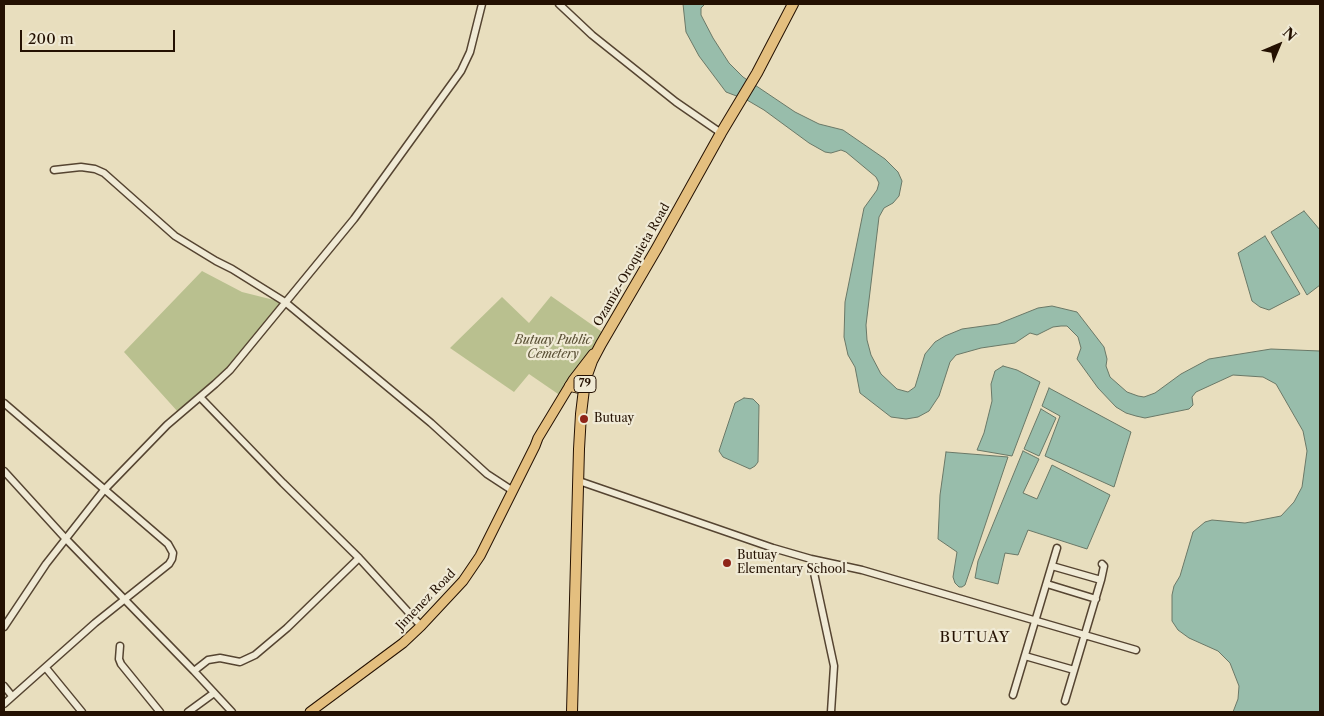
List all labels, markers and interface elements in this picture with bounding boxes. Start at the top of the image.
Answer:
scale bar [22,20,178,52]
north arrow [1254,20,1304,70]
text: N [1279,24,1300,45]
text: 200 m [28,29,74,48]
street label: Ozamiz-Oroquieta Road [591,201,673,329]
park label: Butuay Public Cemetery [515,334,591,362]
road number: 79 [574,376,596,392]
place label: Butuay [594,412,634,426]
marker: Butuay [578,413,590,425]
place label: Butuay Elementary School [737,549,846,577]
marker: Butuay Elementary School [721,557,733,569]
street label: Jimenez Road [393,567,459,633]
district label: BUTUAY [939,629,1011,647]

